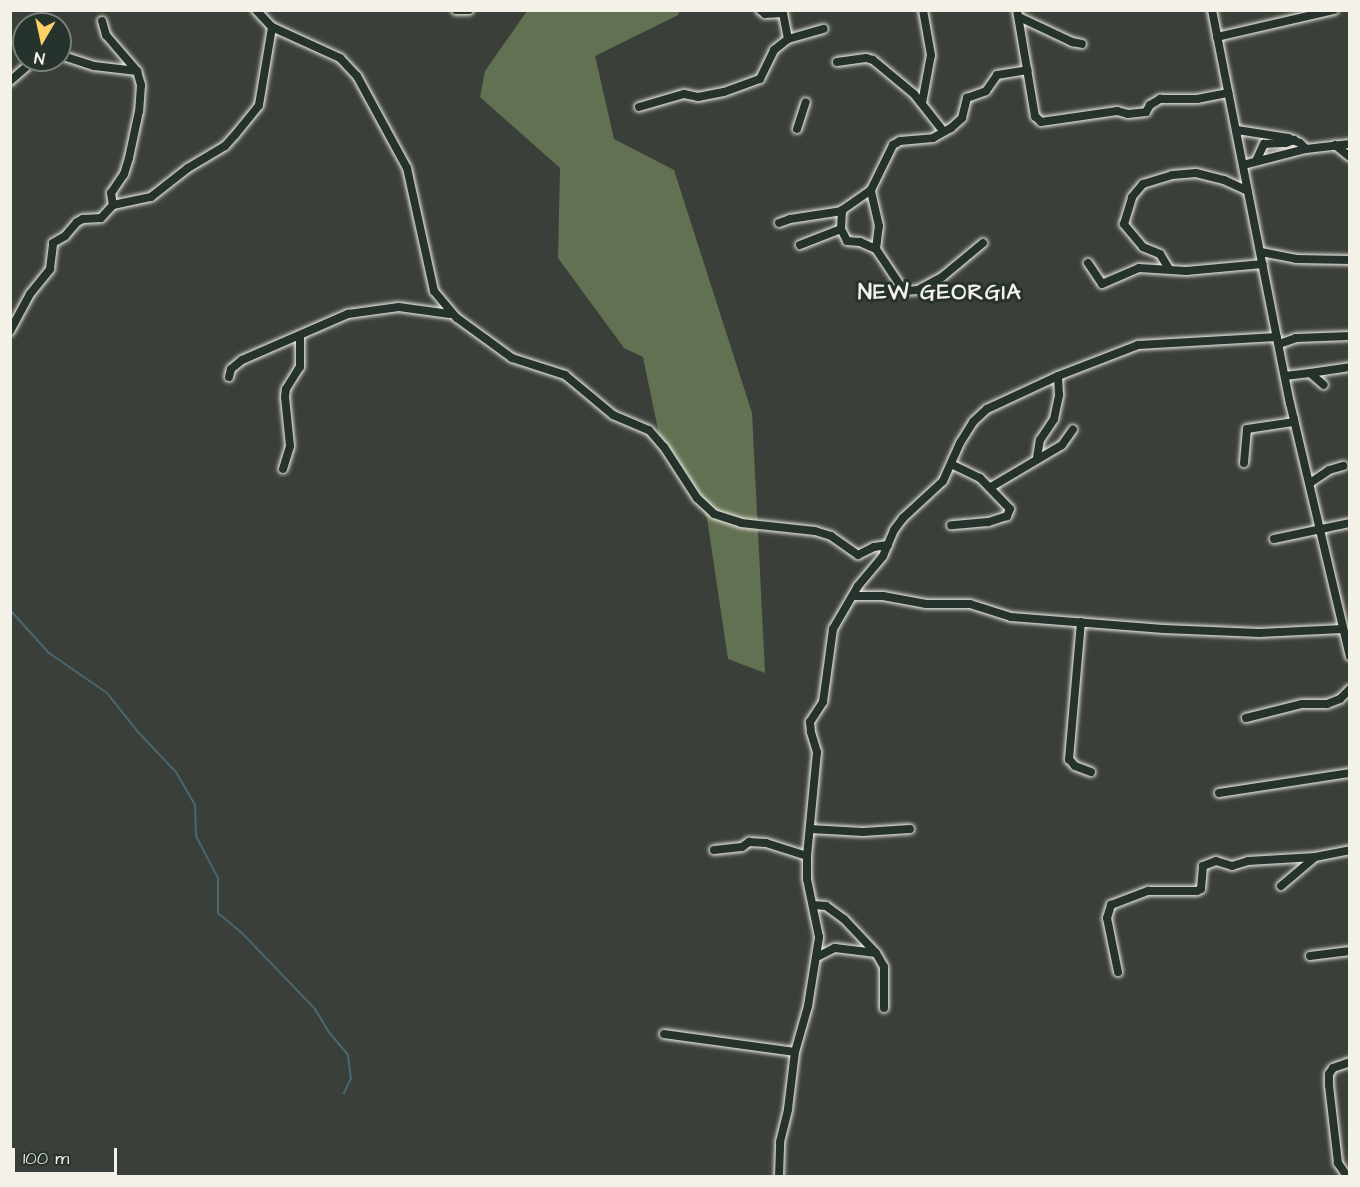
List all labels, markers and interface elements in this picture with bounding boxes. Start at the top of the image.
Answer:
north arrow [12,12,72,72]
text: N [33,46,46,69]
district label: NEW GEORGIA [858,280,1022,306]
scale bar [15,1136,120,1174]
text: 100 m [23,1146,69,1171]

